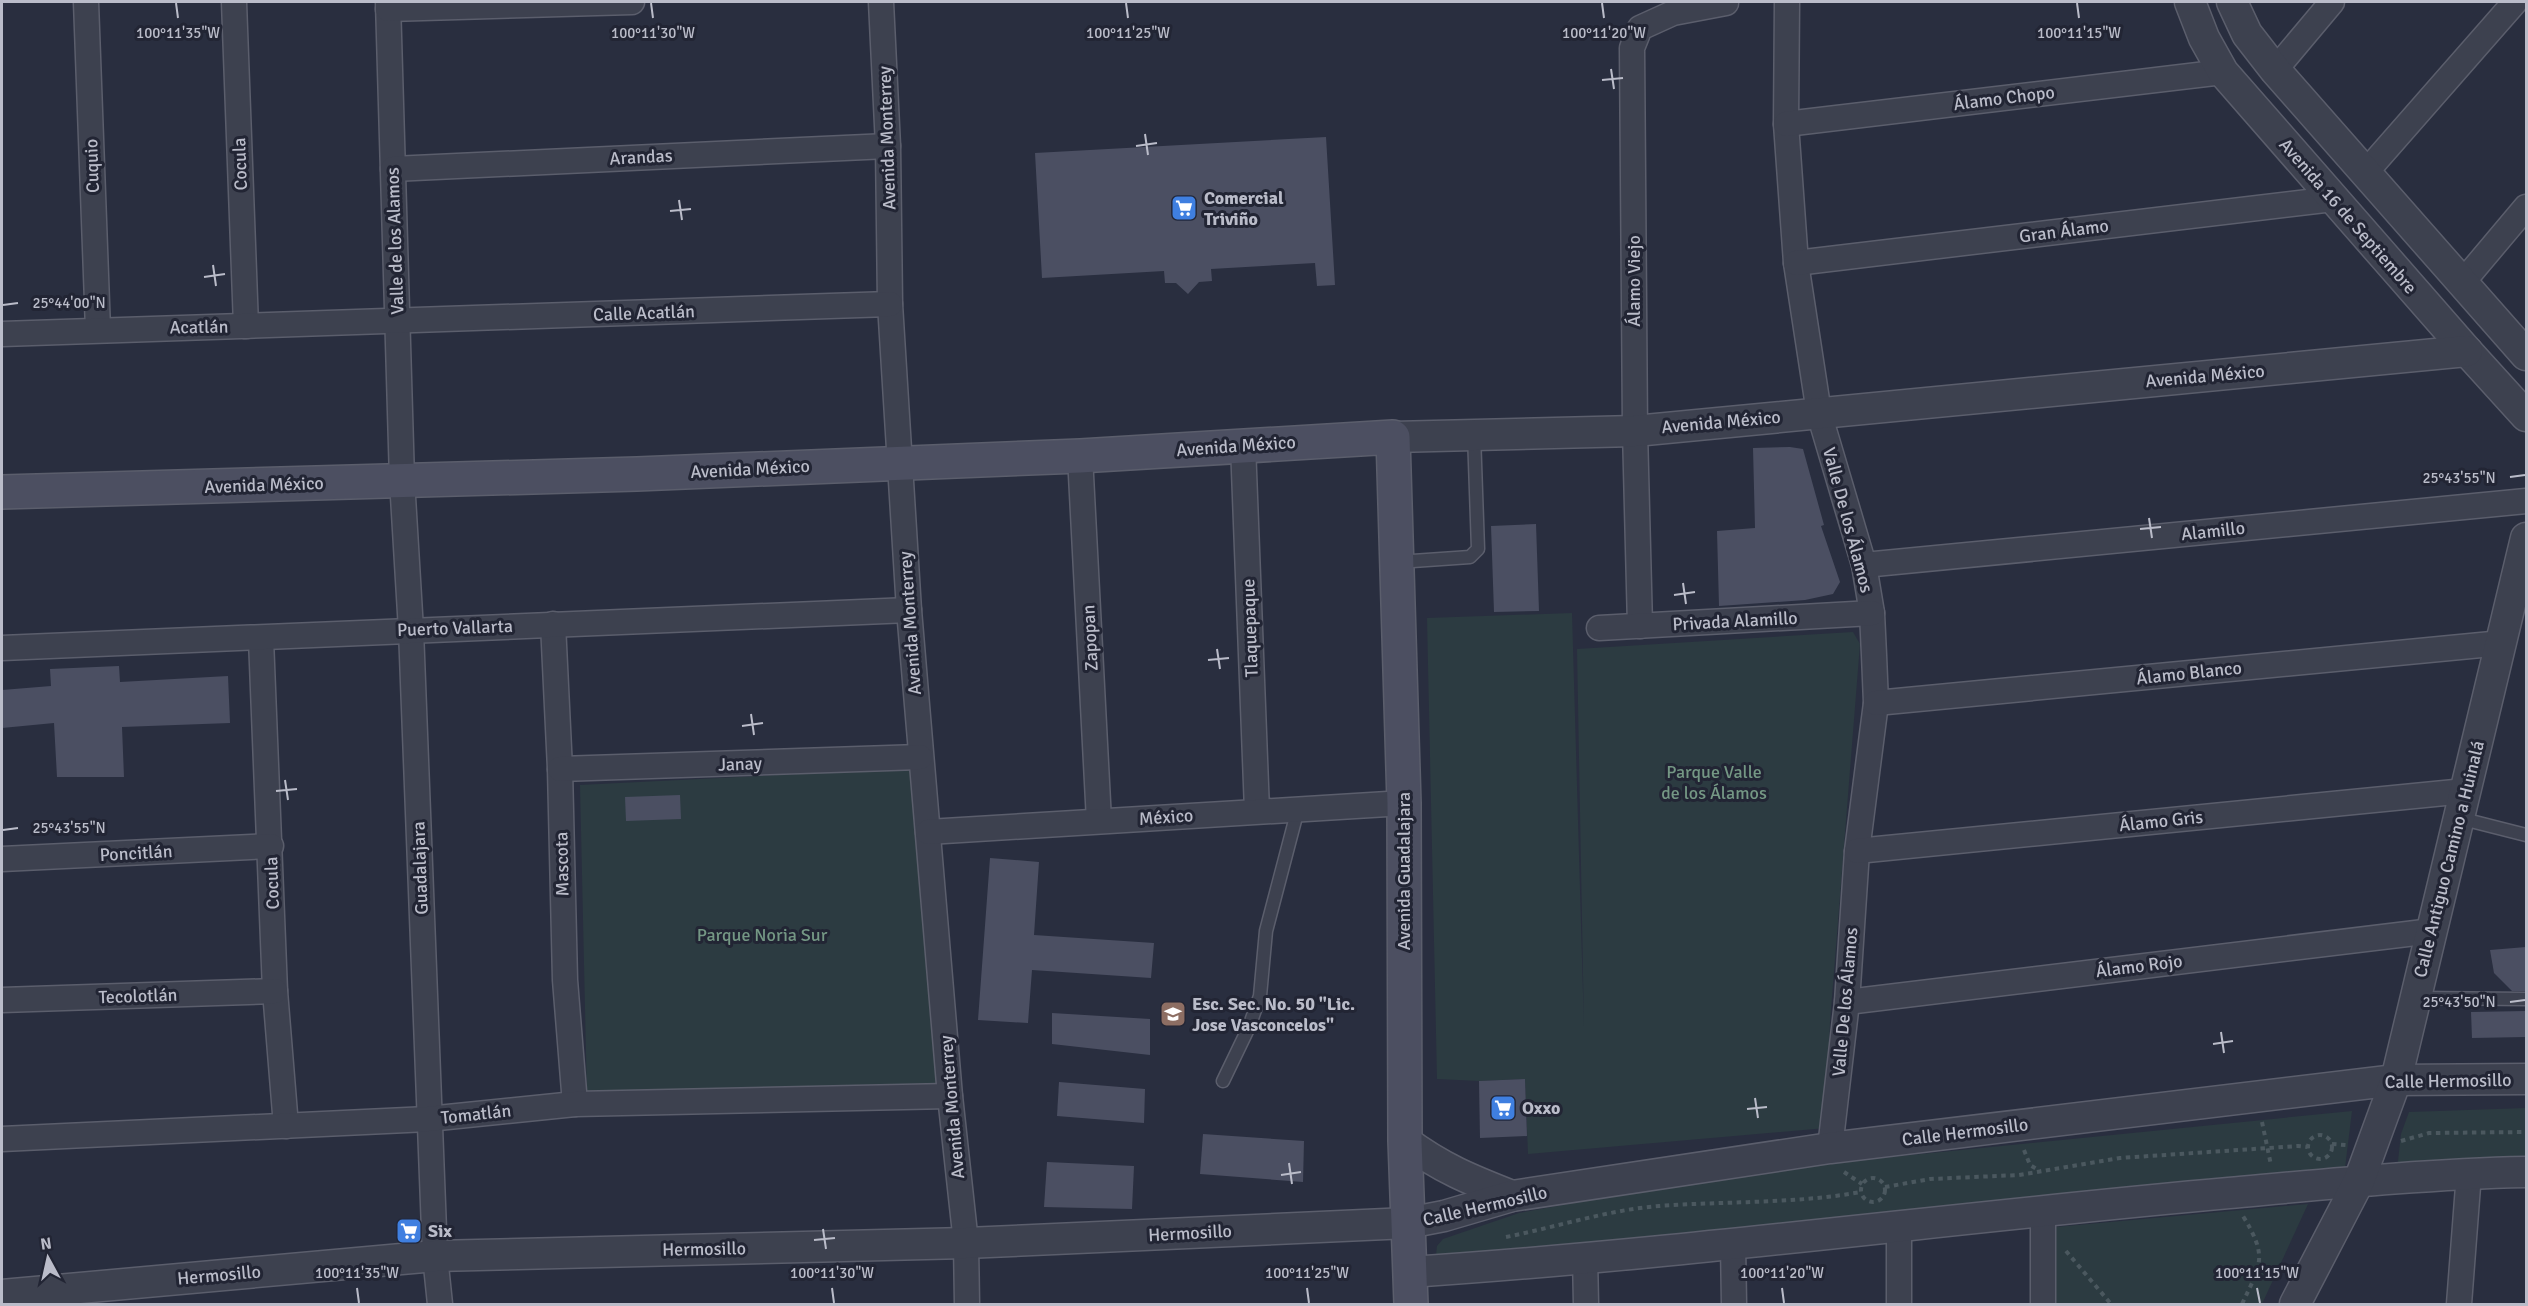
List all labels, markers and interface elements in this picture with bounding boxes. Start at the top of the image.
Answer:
text: 100°11'35"W [136,24,220,42]
text: 100°11'30"W [611,24,695,42]
text: 100°11'25"W [1086,24,1170,42]
text: 100°11'20"W [1562,24,1646,42]
text: 100°11'15"W [2037,24,2121,42]
street label: Avenida Monterrey [873,65,901,210]
street label: Álamo Chopo [1952,81,2056,115]
street label: Avenida 16 de Septiembre [2274,134,2422,298]
street label: Cocula [228,137,252,191]
street label: Cuquio [80,139,104,193]
street label: Arandas [609,144,673,170]
street label: Valle de los Alamos [381,167,409,315]
place label: Comercial Triviño [1204,187,1284,230]
supermarket icon: Comercial Triviño [1169,193,1199,223]
street label: Gran Álamo [2018,215,2110,247]
street label: Álamo Viejo [1623,235,1645,327]
text: 25°44'00"N [32,294,106,312]
street label: Calle Acatlán [593,300,695,326]
street label: Acatlán [169,315,229,339]
street label: Avenida México [2145,360,2265,392]
street label: Avenida México [1661,406,1781,438]
street label: Avenida México [1176,431,1296,461]
street label: Valle De los Álamos [1818,445,1878,595]
street label: Avenida México [690,455,810,483]
text: 25°43'55"N [2422,469,2496,487]
street label: Avenida México [204,472,324,498]
street label: Alamillo [2180,517,2246,545]
street label: Avenida Monterrey [894,550,926,696]
street label: Tlaquepaque [1237,578,1263,678]
street label: Zapopan [1077,604,1103,672]
street label: Privada Alamillo [1672,607,1798,635]
street label: Puerto Vallarta [397,615,513,641]
street label: Álamo Blanco [2135,657,2243,689]
street label: Calle Antiguo Camino a Huinalá [2409,738,2489,980]
street label: Janay [718,752,763,776]
park label: Parque Valle de los Álamos [1661,761,1767,804]
street label: Avenida Guadalajara [1393,792,1415,950]
street label: México [1138,804,1194,830]
street label: Álamo Gris [2118,806,2204,836]
text: 25°43'55"N [32,819,106,837]
street label: Guadalajara [407,821,433,915]
street label: Mascota [550,832,574,896]
street label: Poncitlán [99,840,173,866]
street label: Cocula [260,856,284,910]
park label: Parque Noria Sur [697,924,828,946]
street label: Valle De los Álamos [1828,926,1862,1078]
street label: Álamo Rojo [2094,950,2184,982]
street label: Tecolotlán [98,984,178,1008]
place label: Esc. Sec. No. 50 "Lic. Jose Vasconcelos" [1192,993,1355,1036]
text: 25°43'50"N [2422,993,2496,1011]
school or university icon: Esc. Sec. No. 50 "Lic. Jose Vasconcelos" [1158,999,1188,1029]
street label: Avenida Monterrey [935,1034,969,1180]
street label: Calle Hermosillo [2384,1069,2512,1093]
supermarket icon: Oxxo [1488,1093,1518,1123]
place label: Oxxo [1522,1097,1560,1119]
street label: Tomatlán [440,1099,512,1129]
street label: Calle Hermosillo [1901,1113,2029,1151]
street label: Calle Hermosillo [1421,1181,1549,1231]
supermarket icon: Six [394,1216,424,1246]
place label: Six [428,1220,452,1242]
street label: Hermosillo [1148,1220,1232,1246]
north arrow [18,1228,78,1288]
text: N [39,1233,53,1255]
street label: Hermosillo [662,1237,746,1261]
street label: Hermosillo [176,1260,262,1290]
text: 100°11'35"W [315,1264,399,1282]
text: 100°11'30"W [790,1264,874,1282]
text: 100°11'25"W [1265,1264,1349,1282]
text: 100°11'20"W [1740,1264,1824,1282]
text: 100°11'15"W [2215,1264,2299,1282]

